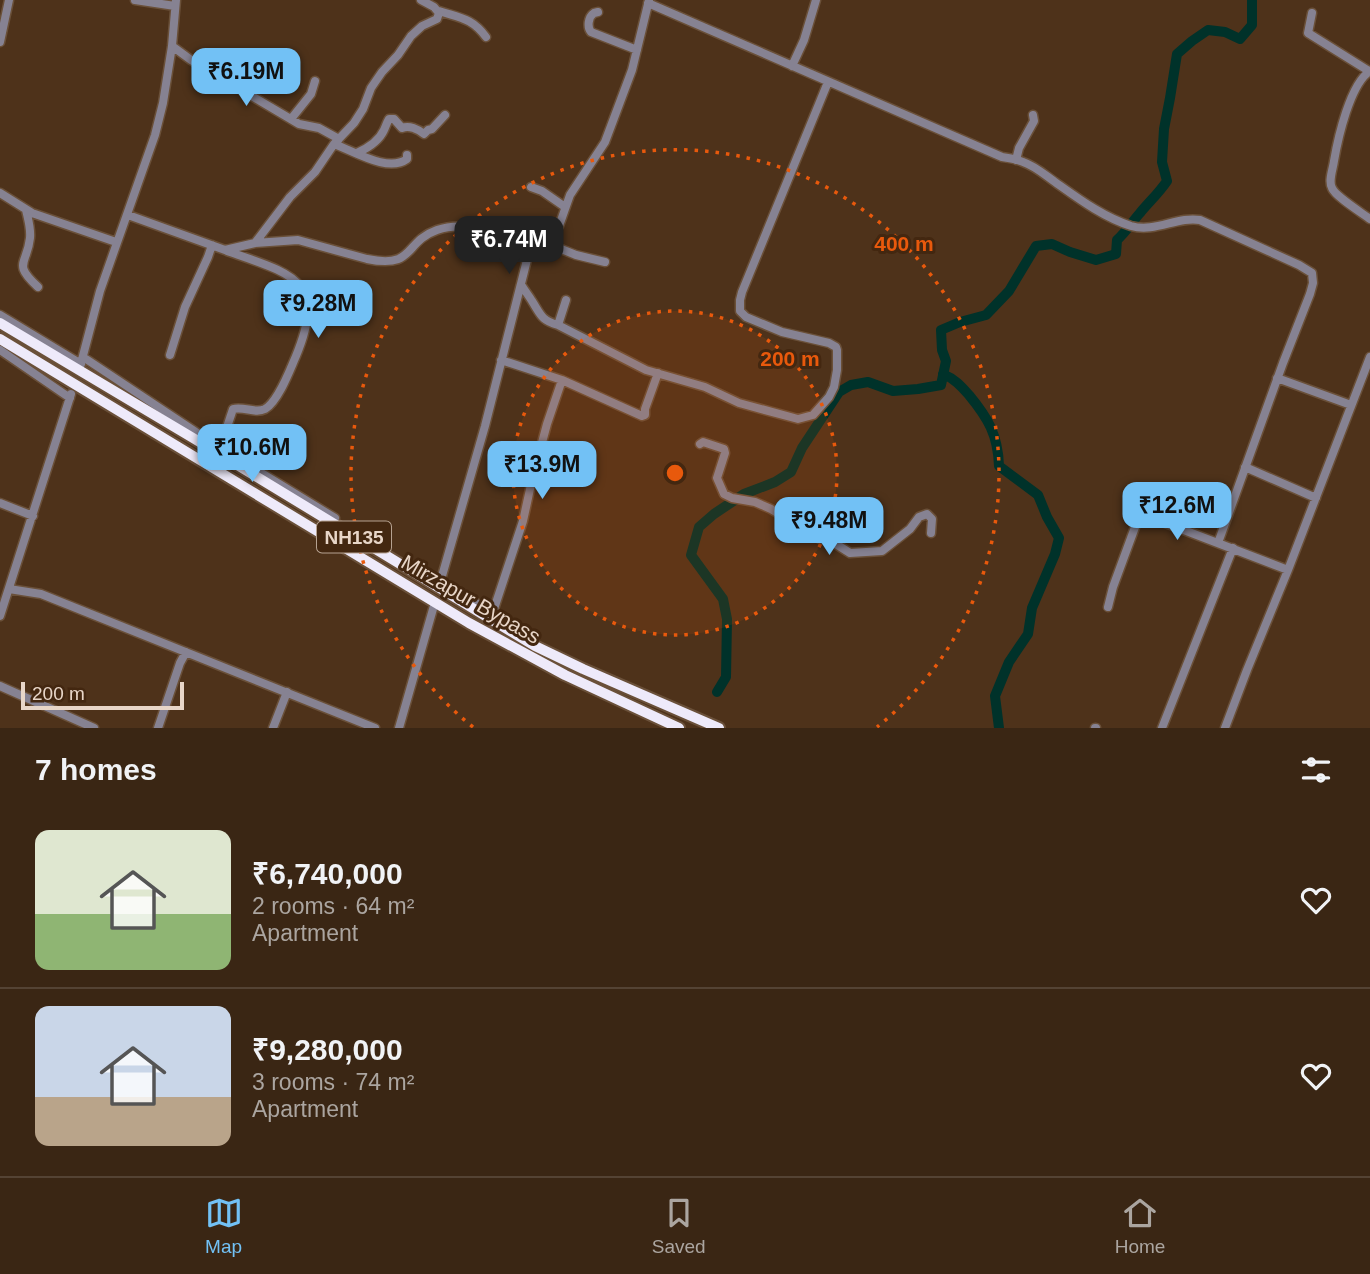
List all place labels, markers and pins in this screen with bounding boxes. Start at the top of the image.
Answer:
pin: ₹6.19M [189,48,303,108]
pin: ₹6.74M [452,216,566,276]
pin: ₹9.28M [261,280,375,340]
pin: ₹10.6M [195,424,309,484]
pin: ₹13.9M [485,442,599,501]
centre of rings [663,461,687,485]
pin: ₹12.6M [1120,482,1234,542]
pin: ₹9.48M [772,498,886,557]

